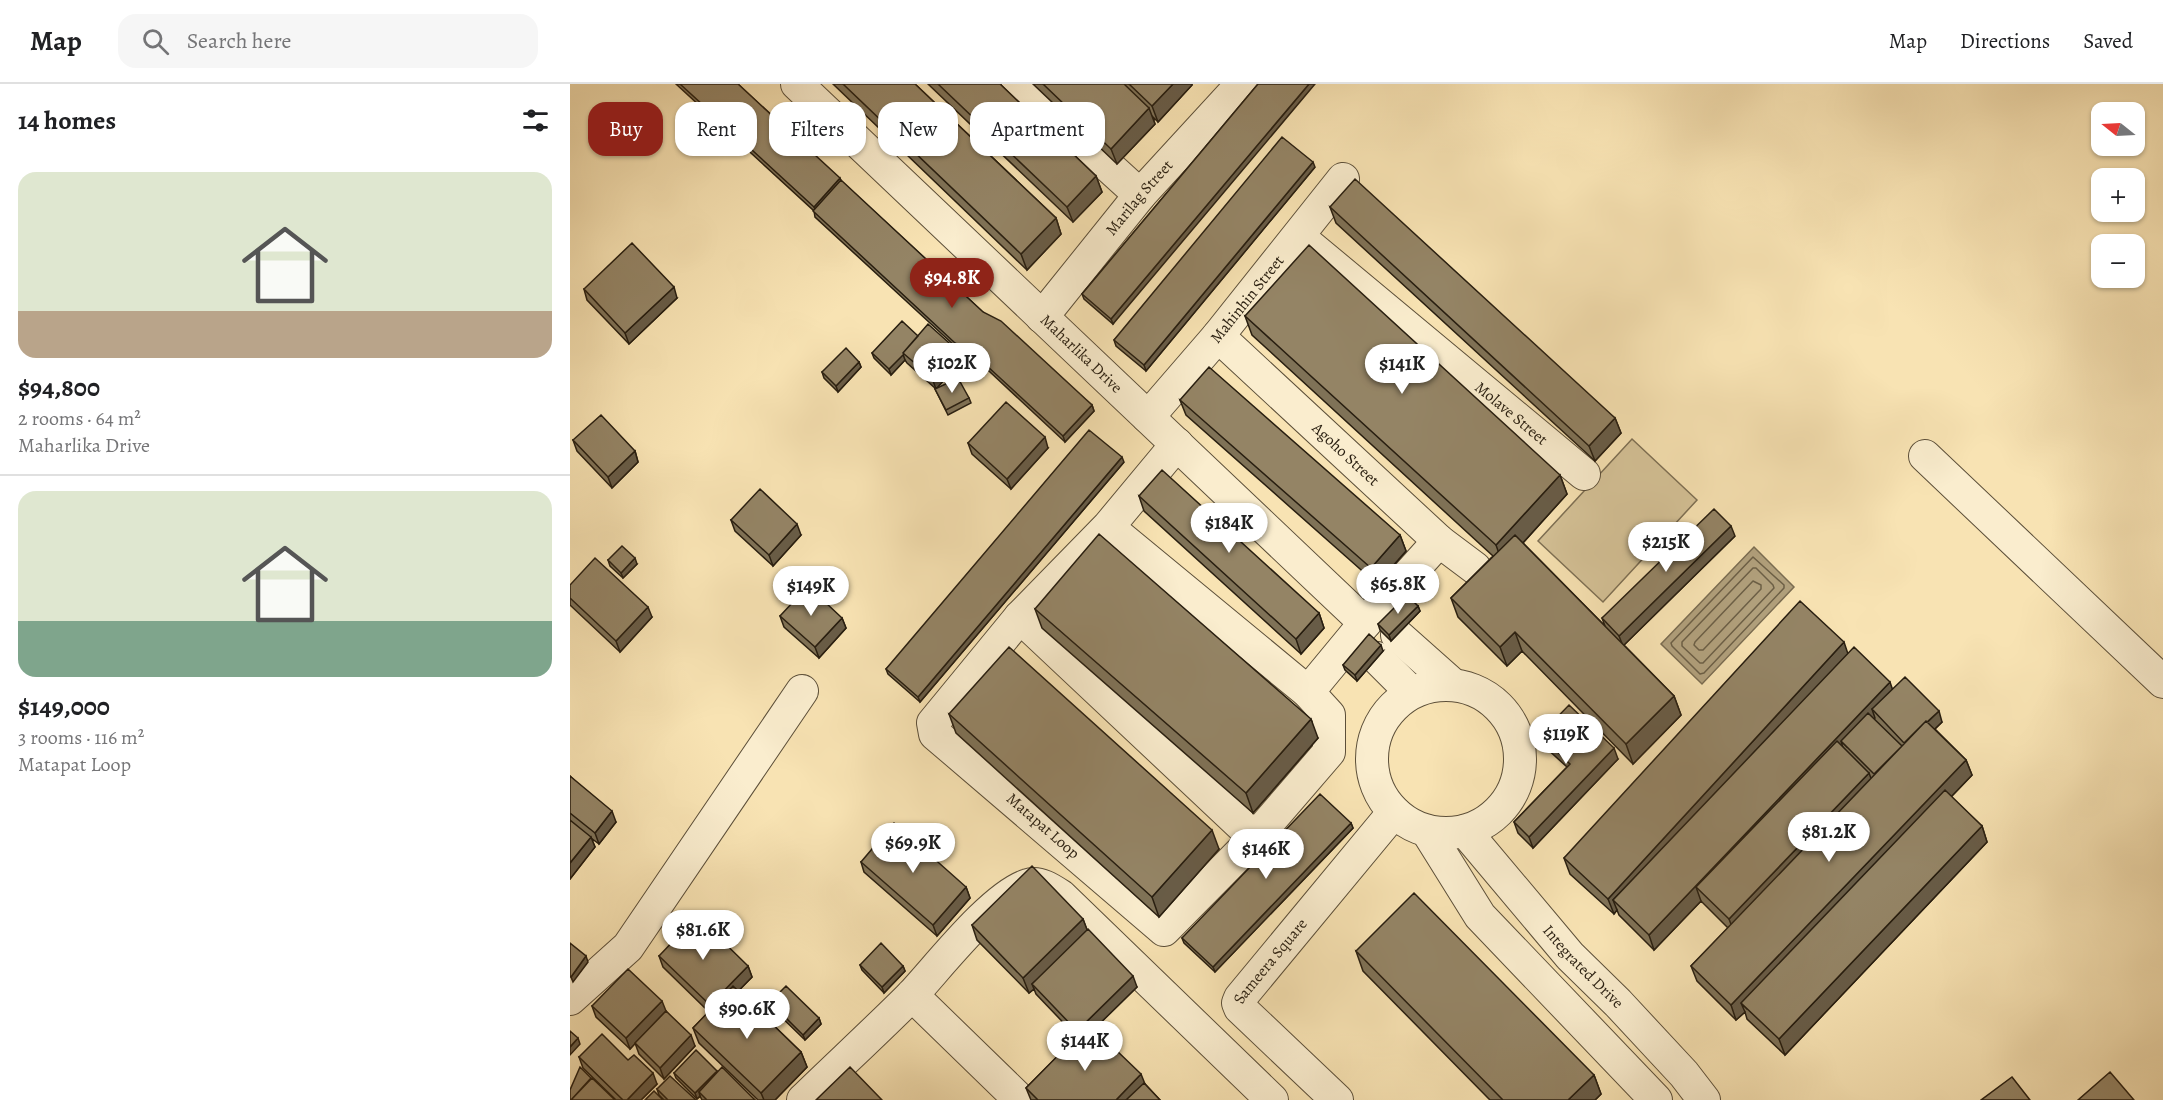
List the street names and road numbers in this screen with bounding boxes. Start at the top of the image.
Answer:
street label: Marilag Street [1101,155,1178,240]
street label: Mahinhin Street [1205,251,1289,348]
street label: Maharlika Drive [1035,309,1127,398]
street label: Molave Street [1470,377,1552,450]
street label: Agoho Street [1306,417,1384,491]
street label: Matapat Loop [1002,788,1084,864]
street label: Sameera Square [1228,914,1312,1007]
street label: Integrated Drive [1538,920,1629,1013]

